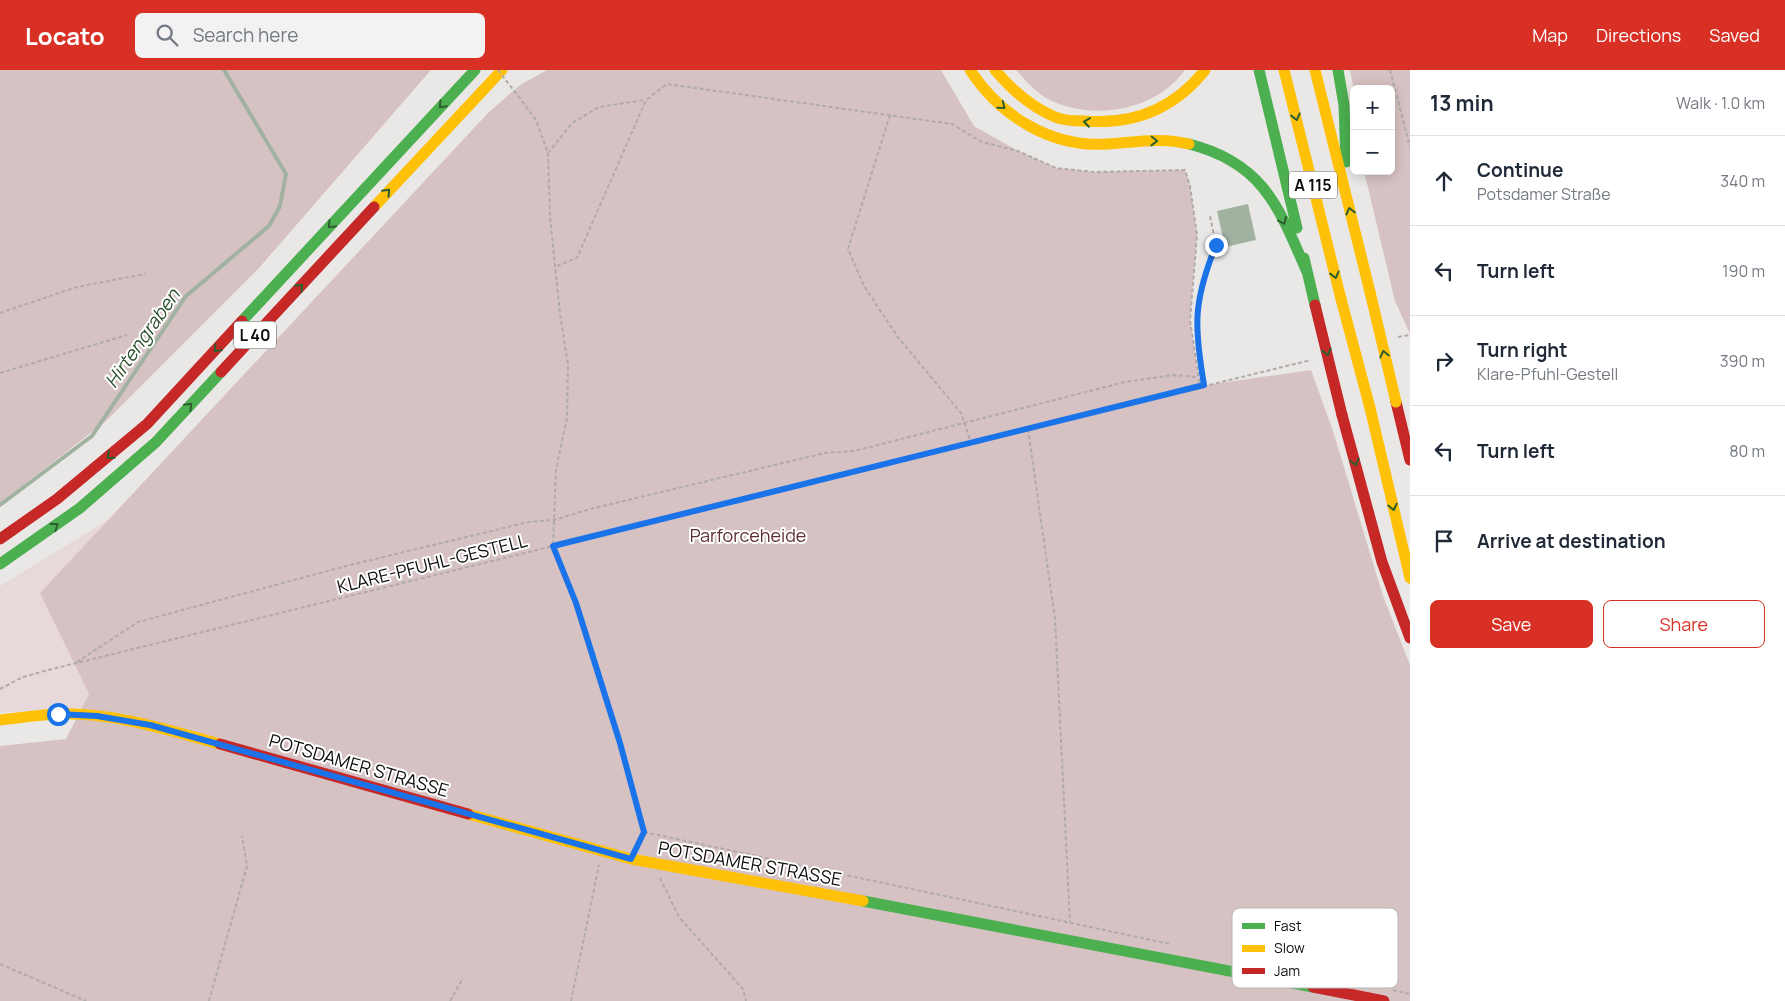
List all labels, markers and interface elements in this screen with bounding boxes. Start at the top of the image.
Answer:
search box [135,13,485,58]
text: Locato [25,19,105,52]
icon: search [153,21,181,49]
text: Search here [193,22,298,48]
text: Map [1532,23,1568,47]
text: Directions [1596,23,1681,47]
text: Saved [1709,23,1760,47]
map controls [1350,85,1395,175]
button: + [1350,85,1395,130]
text: 13 min [1430,89,1494,117]
text: Walk · 1.0 km [1676,92,1765,114]
one-way arrow [439,100,448,109]
one-way arrow [996,101,1005,109]
one-way arrow [1290,113,1301,122]
one-way arrow [1083,117,1091,128]
button: − [1350,130,1395,175]
one-way arrow [1151,136,1159,146]
text: Continue [1477,157,1563,183]
icon: ahead [1430,167,1458,195]
text: 340 m [1720,170,1765,192]
road number: A 115 [1289,172,1337,198]
text: Potsdamer Straße [1477,183,1611,205]
one-way arrow [382,189,391,198]
one-way arrow [1345,206,1356,215]
one-way arrow [1277,216,1288,225]
one-way arrow [328,219,337,228]
route end [1205,234,1228,257]
icon: left [1430,257,1458,285]
text: Turn left [1477,258,1555,284]
text: 190 m [1722,260,1765,282]
one-way arrow [1329,271,1340,279]
water label: Hirtengraben [98,283,186,393]
one-way arrow [294,284,303,293]
road number: L 40 [234,322,276,348]
text: Turn right [1477,337,1567,363]
one-way arrow [214,344,223,353]
icon: right [1430,347,1458,375]
one-way arrow [1321,348,1332,357]
one-way arrow [1379,350,1390,359]
text: 390 m [1720,350,1765,372]
text: Klare-Pfuhl-Gestell [1477,363,1618,385]
one-way arrow [183,403,192,412]
icon: left [1430,437,1458,465]
text: Turn left [1477,438,1555,464]
text: 80 m [1729,440,1765,462]
one-way arrow [107,450,116,458]
one-way arrow [1349,457,1359,465]
one-way arrow [1387,502,1398,511]
one-way arrow [49,523,59,532]
park label: Parforceheide [690,523,806,547]
icon: arrive [1430,527,1458,555]
street label: KLARE-PFUHL-GESTELL [334,528,530,598]
text: Arrive at destination [1477,528,1666,554]
button: Save [1430,600,1593,648]
button: Share [1603,600,1765,648]
route start [47,703,70,726]
street label: POTSDAMER STRASSE [266,728,452,802]
street label: POTSDAMER STRASSE [656,835,844,891]
legend [1232,908,1398,988]
text: Fast [1274,916,1302,935]
text: Slow [1274,938,1305,957]
text: Jam [1274,961,1300,980]

